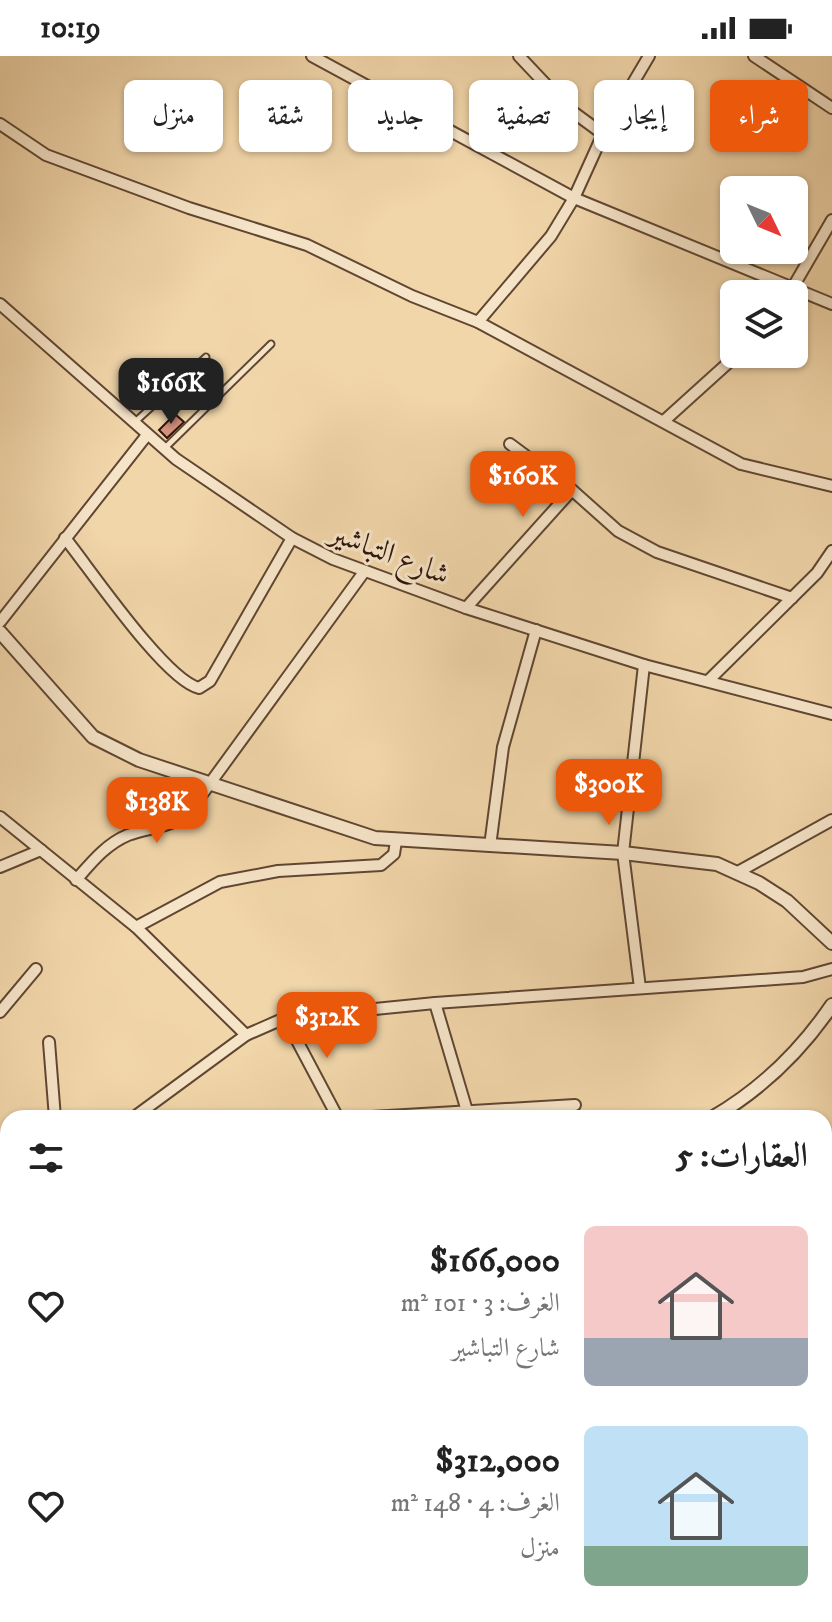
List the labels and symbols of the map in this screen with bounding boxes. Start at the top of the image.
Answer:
north arrow [720,176,808,264]
pin: $166K [115,358,227,426]
pin: $160K [467,451,579,519]
street label: شارع التباشير [320,514,455,599]
pin: $300K [553,759,665,827]
pin: $138K [101,777,213,845]
pin: $312K [271,992,383,1060]

